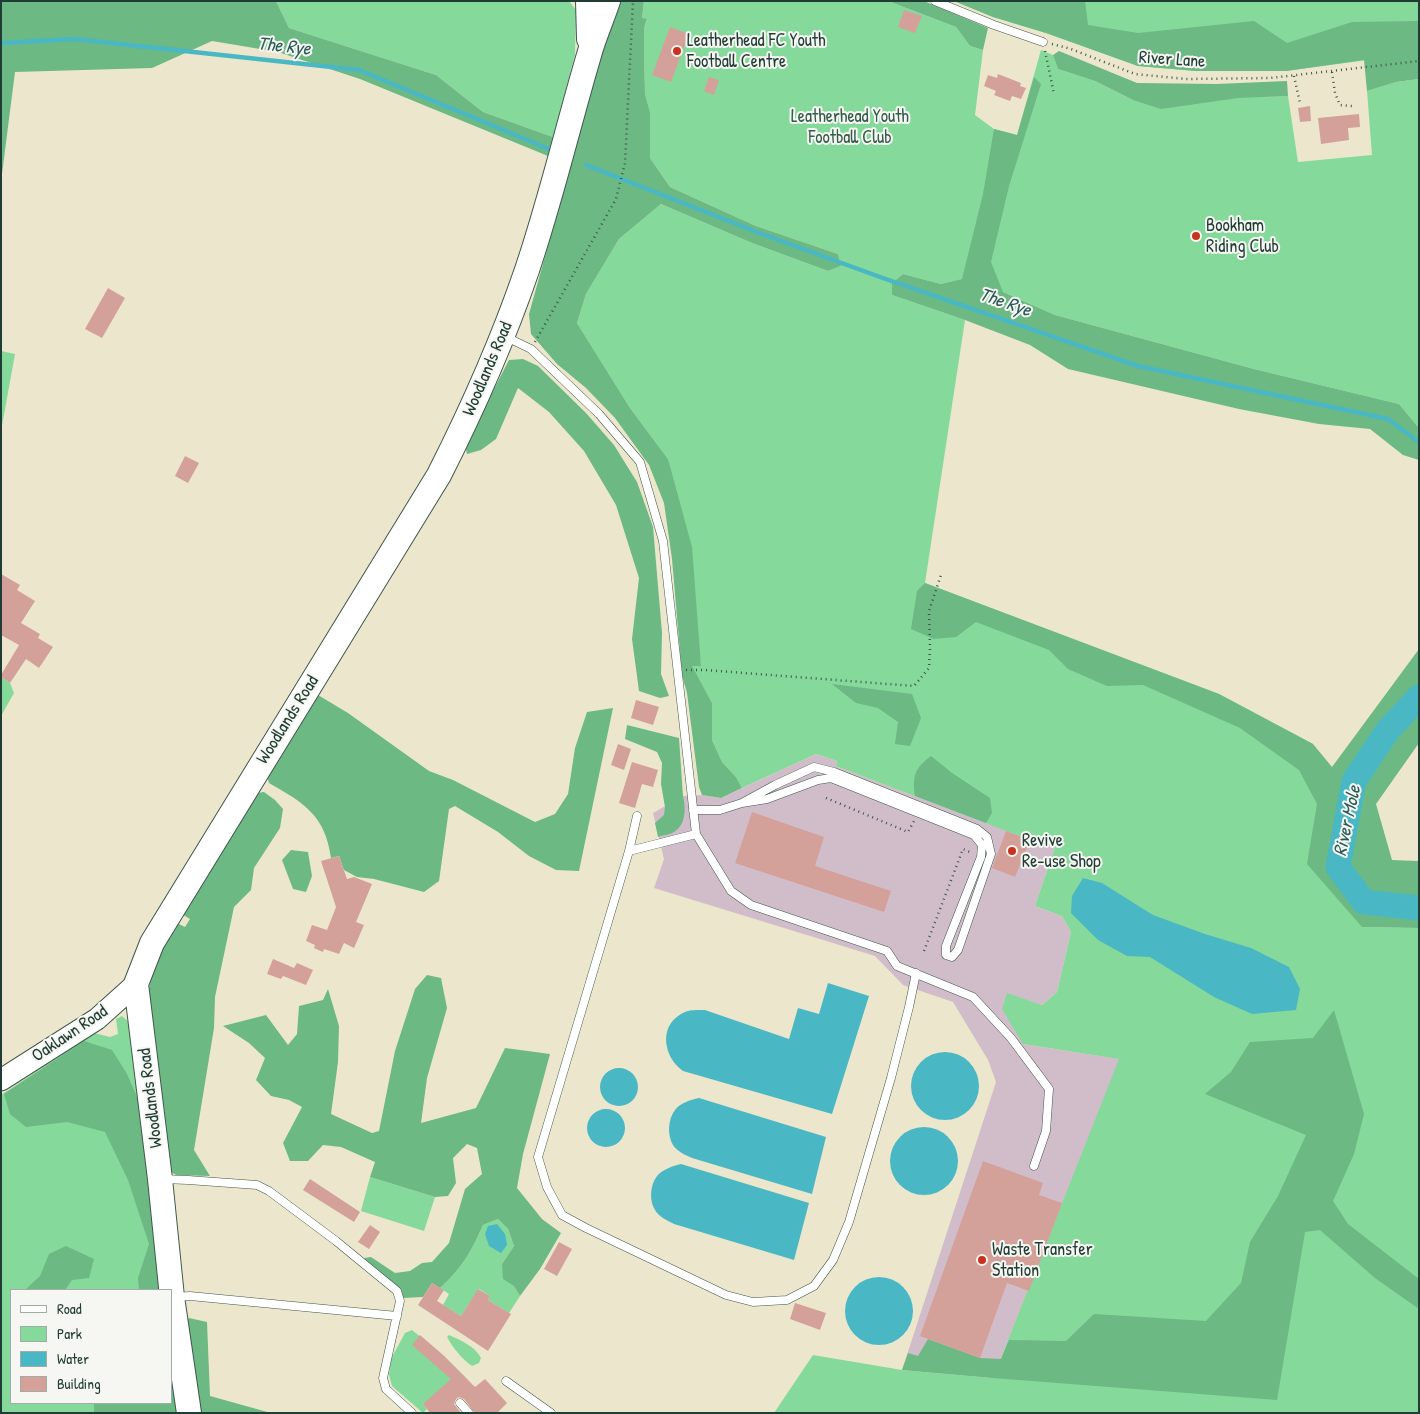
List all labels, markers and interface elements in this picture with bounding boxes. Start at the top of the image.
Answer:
place label: Leatherhead FC Youth Football Centre [687,30,826,72]
water label: The Rye [256,33,312,61]
marker: Leatherhead FC Youth Football Centre [671,45,683,57]
street label: River Lane [1138,47,1206,73]
park label: Leatherhead Youth Football Club [791,106,909,148]
place label: Bookham Riding Club [1206,215,1279,258]
marker: Bookham Riding Club [1190,230,1202,242]
water label: The Rye [976,284,1034,322]
street label: Woodlands Road [458,319,518,419]
street label: Woodlands Road [252,672,324,768]
water label: River Mole [1329,784,1367,858]
place label: Revive Re-use Shop [1022,830,1101,872]
marker: Revive Re-use Shop [1006,845,1018,857]
street label: Oaklawn Road [28,1001,112,1067]
street label: Woodlands Road [134,1047,168,1149]
place label: Waste Transfer Station [992,1239,1093,1282]
marker: Waste Transfer Station [976,1254,988,1266]
legend [10,1289,172,1404]
text: Road [57,1298,82,1319]
text: Park [57,1323,82,1344]
text: Water [57,1348,89,1369]
text: Building [57,1373,101,1394]

